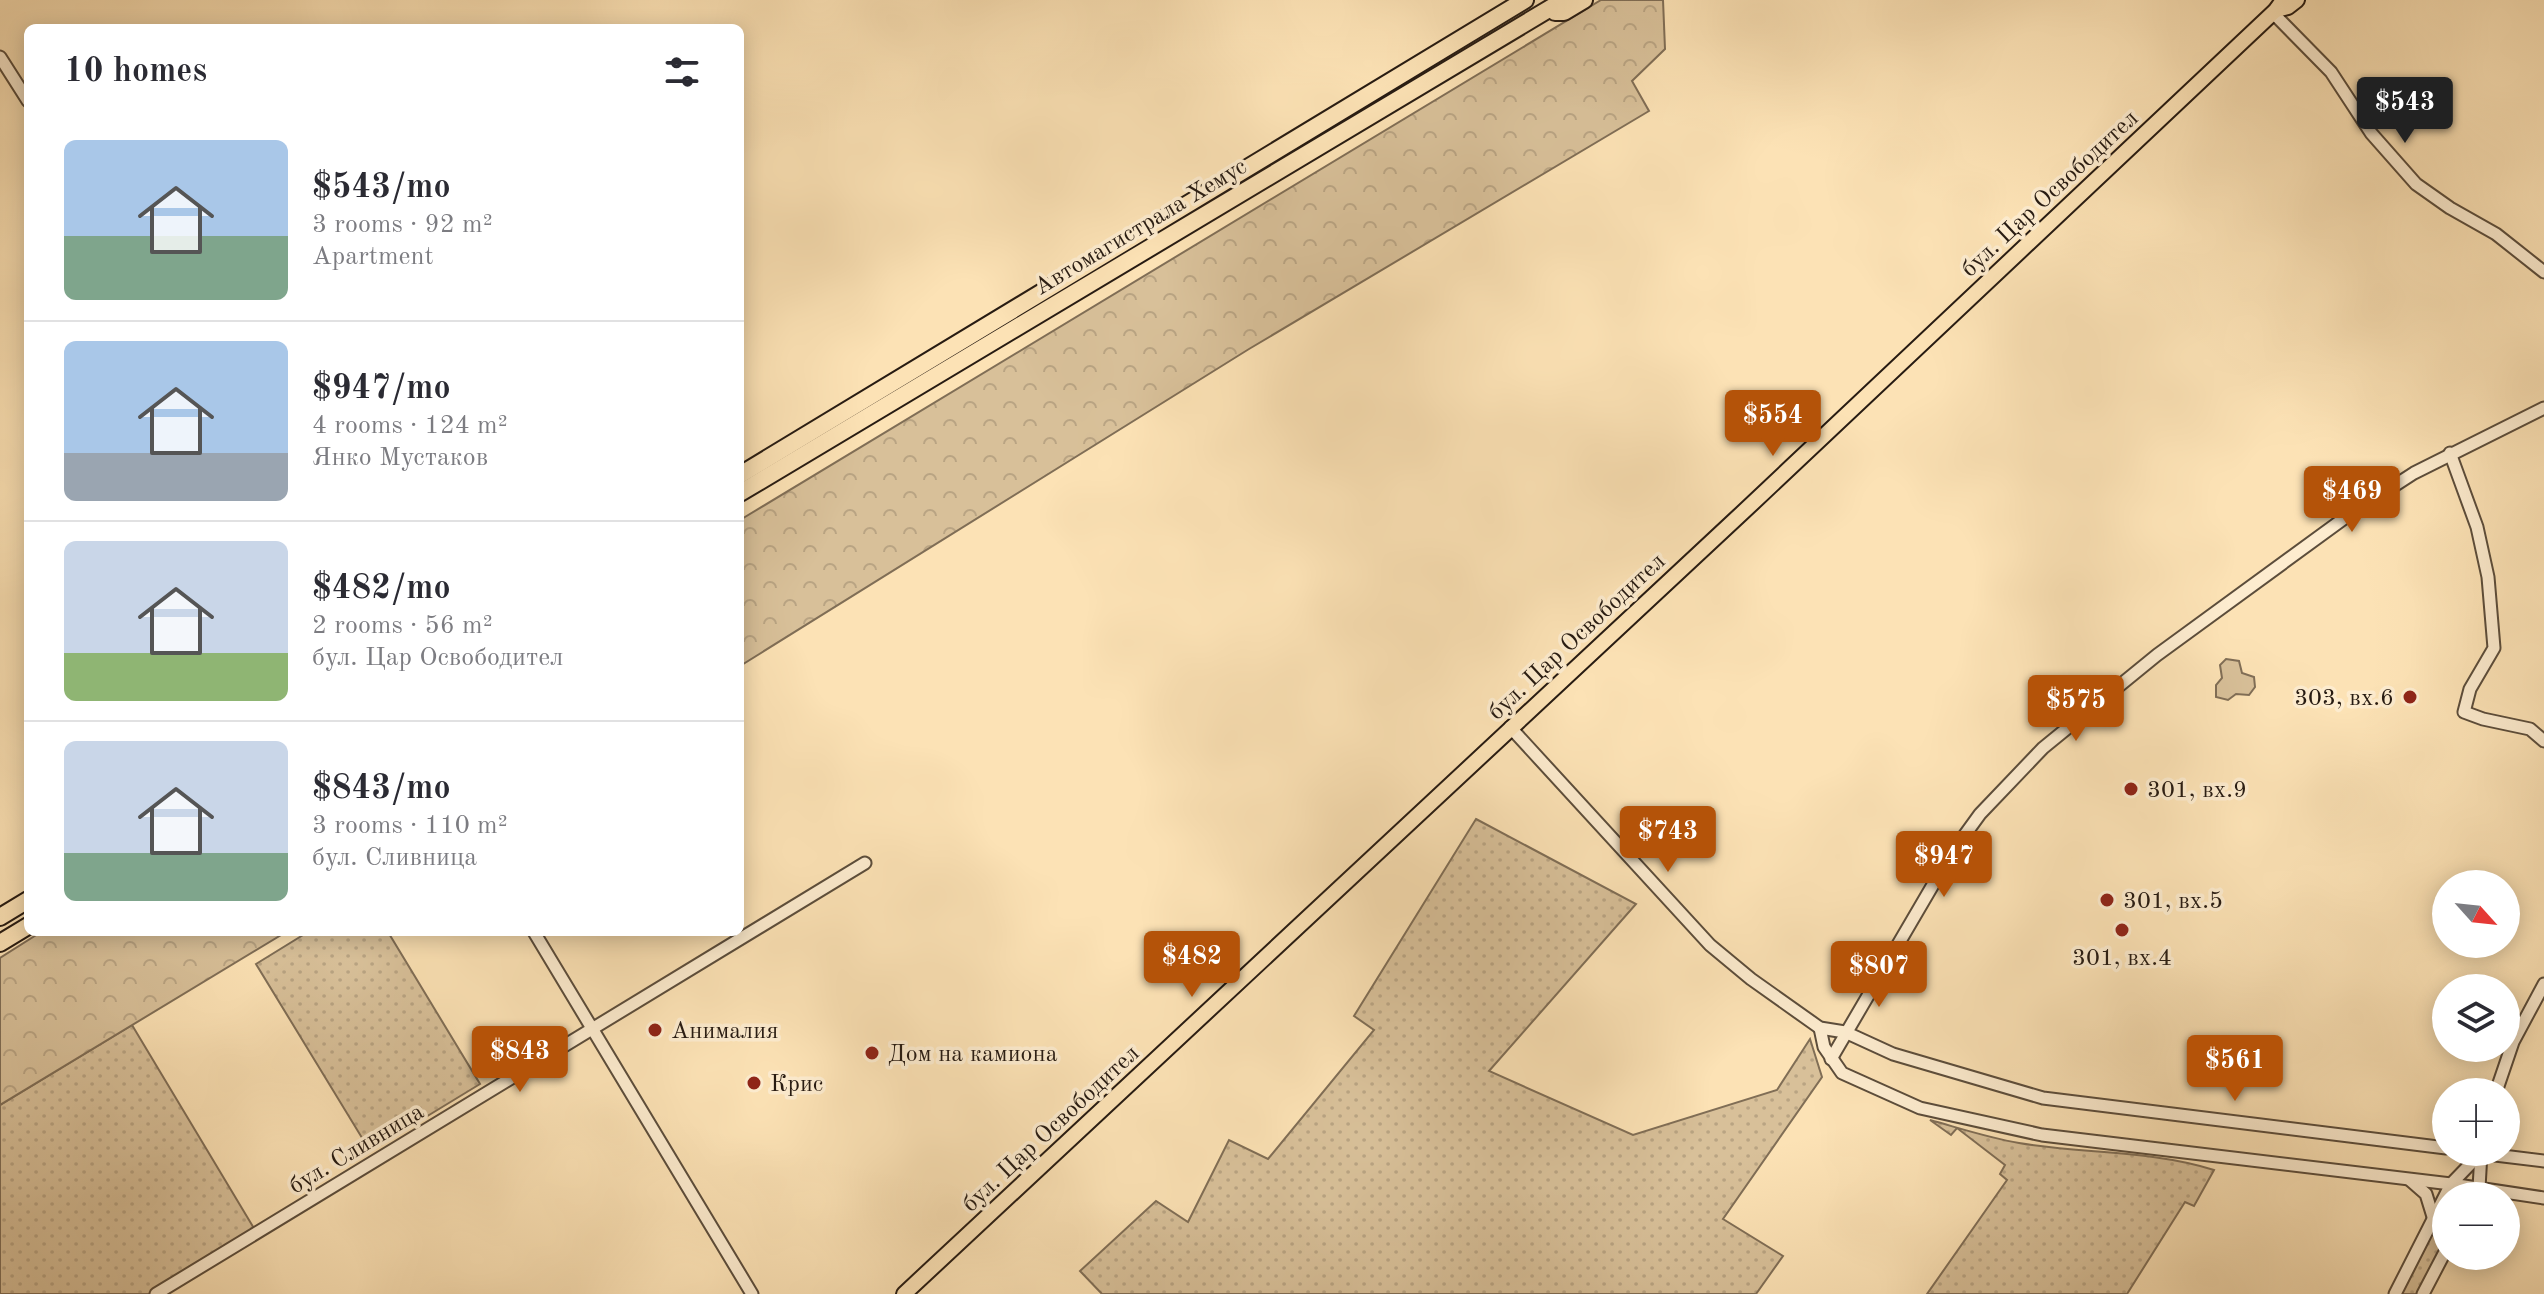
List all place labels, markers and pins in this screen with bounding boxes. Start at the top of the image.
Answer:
pin: $543 [2358,77,2452,145]
pin: $554 [1726,390,1820,458]
pin: $469 [2305,466,2399,534]
pin: $575 [2029,675,2123,743]
place label: 303, вх.6 [2294,687,2394,711]
marker: 303, вх.6 [2401,688,2419,706]
place label: 301, вх.9 [2147,779,2247,803]
marker: 301, вх.9 [2122,780,2140,798]
pin: $743 [1621,806,1715,874]
pin: $947 [1897,831,1991,899]
place label: 301, вх.5 [2123,890,2223,914]
marker: 301, вх.5 [2098,891,2116,909]
marker: 301, вх.4 [2113,921,2131,939]
pin: $482 [1145,931,1239,999]
pin: $807 [1832,941,1926,1009]
place label: 301, вх.4 [2072,947,2172,971]
place label: Анималия [671,1020,779,1044]
marker: Анималия [646,1021,664,1039]
pin: $843 [473,1026,567,1094]
pin: $561 [2188,1035,2282,1103]
place label: Дом на камиона [888,1043,1058,1067]
marker: Дом на камиона [863,1044,881,1062]
place label: Крис [770,1073,823,1097]
marker: Крис [745,1074,763,1092]

